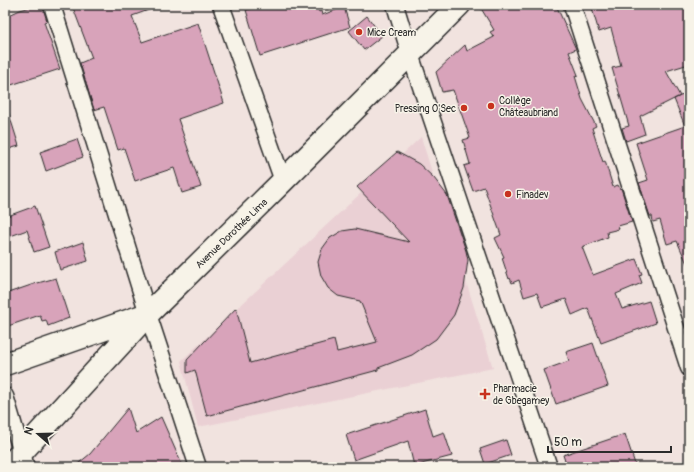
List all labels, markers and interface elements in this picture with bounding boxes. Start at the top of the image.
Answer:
marker: Mice Cream [354,27,364,37]
place label: Mice Cream [367,27,416,39]
place label: Collège Châteaubriand [499,95,558,119]
marker: Collège Châteaubriand [486,101,496,111]
place label: Pressing O'Sec [395,103,456,115]
marker: Pressing O'Sec [459,103,469,113]
marker: Finadev [503,189,513,199]
place label: Finadev [516,189,549,201]
street label: Avenue Dorothée Lima [193,196,270,271]
place label: Pharmacie de Gbegamey [493,383,550,407]
marker: Pharmacie de Gbegamey [480,389,490,399]
north arrow [18,414,58,454]
text: N [22,425,37,436]
scale bar [548,428,671,454]
text: 50 m [554,435,582,450]

